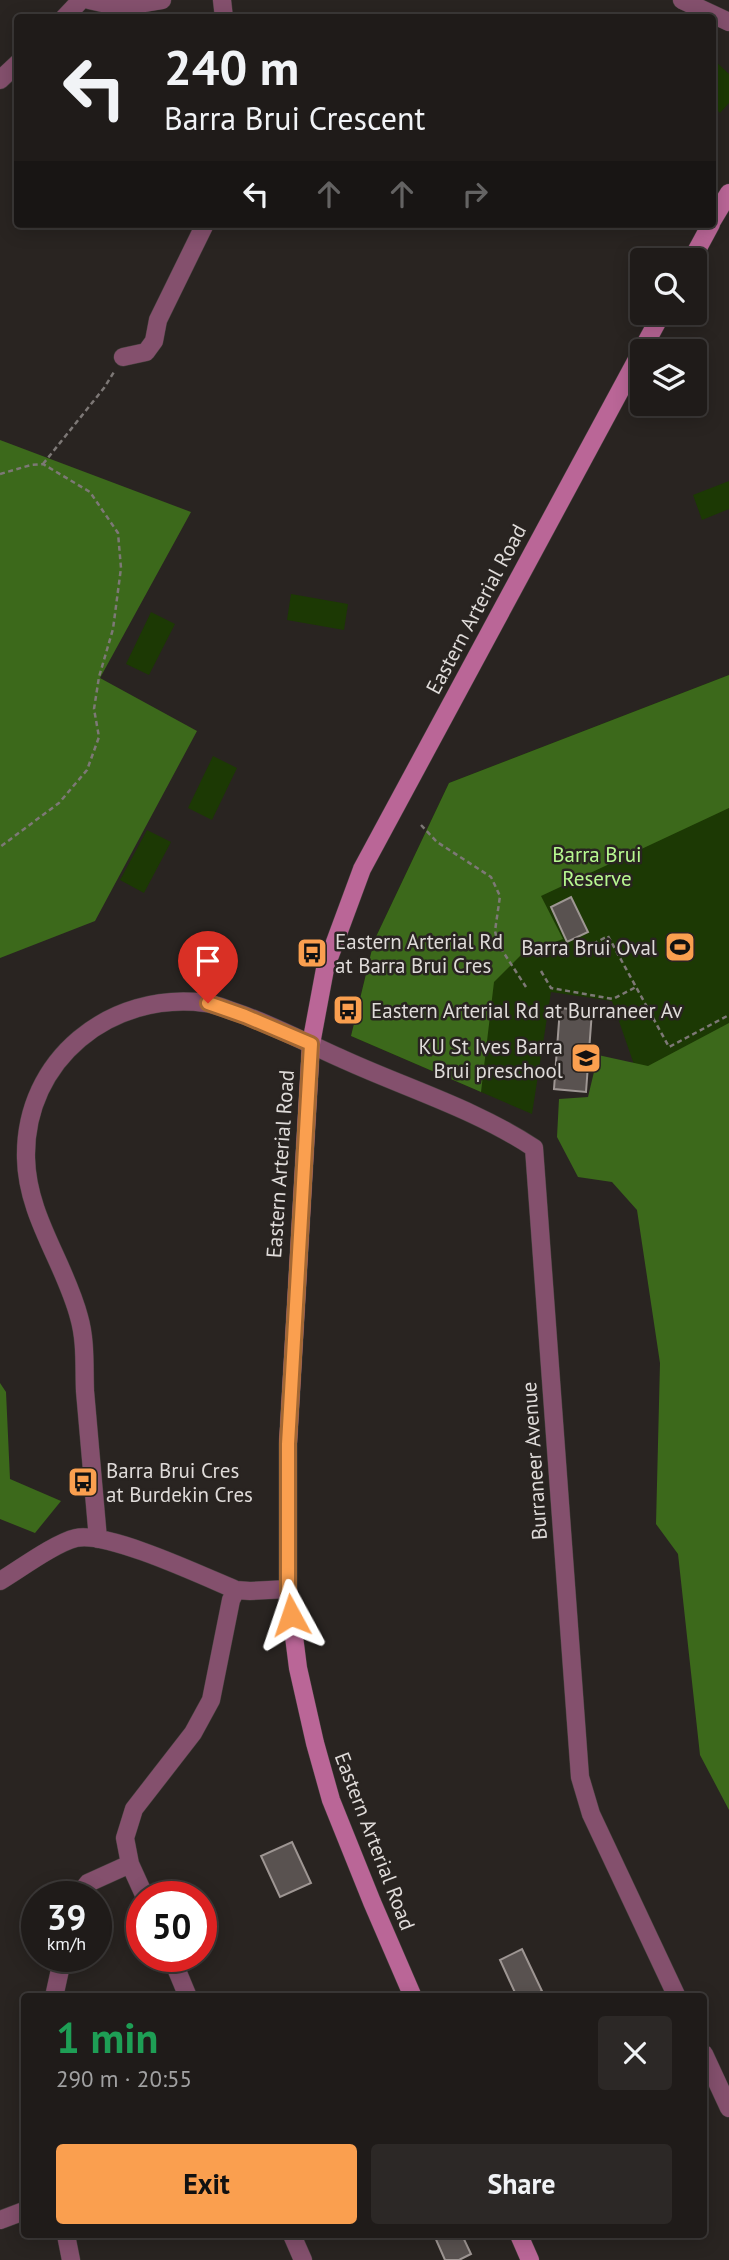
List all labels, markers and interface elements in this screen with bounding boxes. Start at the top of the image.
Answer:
text: 240 m [164,35,299,99]
icon: left [49,42,140,133]
text: Barra Brui Crescent [164,97,425,139]
icon: left [237,175,275,213]
icon: ahead [310,175,348,213]
icon: ahead [383,175,421,213]
icon: right [456,175,494,213]
map controls [630,248,707,416]
button: search [630,248,707,325]
button: layers [630,339,707,416]
street label: Eastern Arterial Road [420,519,532,699]
park label: Barra Brui Reserve [552,841,642,892]
place label: Eastern Arterial Rd at Barra Brui Cres [335,928,503,979]
sports icon: Barra Brui Oval [663,930,697,964]
pin [178,931,238,1003]
place label: Barra Brui Oval [521,934,657,961]
bus stop icon: Eastern Arterial Rd at Barra Brui Cres [295,936,329,970]
icon: arrive [189,942,227,980]
bus stop icon: Eastern Arterial Rd at Burraneer Av [331,993,365,1027]
place label: Eastern Arterial Rd at Burraneer Av [371,997,682,1024]
place label: KU St Ives Barra Brui preschool [419,1033,563,1084]
school or university icon: KU St Ives Barra Brui preschool [569,1041,603,1075]
street label: Eastern Arterial Road [260,1069,300,1259]
street label: Burraneer Avenue [515,1381,553,1541]
place label: Barra Brui Cres at Burdekin Cres [106,1457,253,1508]
bus stop icon: Barra Brui Cres at Burdekin Cres [66,1465,100,1499]
position arrow [254,1578,328,1652]
street label: Eastern Arterial Road [329,1748,421,1934]
speed limit sign: 50 [126,1881,217,1972]
text: 39 [47,1894,86,1940]
text: km/h [47,1932,86,1955]
text: 1 min [56,2010,158,2065]
button: close [598,2016,672,2090]
text: 290 m · 20:55 [56,2064,192,2093]
button: Exit [56,2144,357,2224]
button: Share [371,2144,672,2224]

